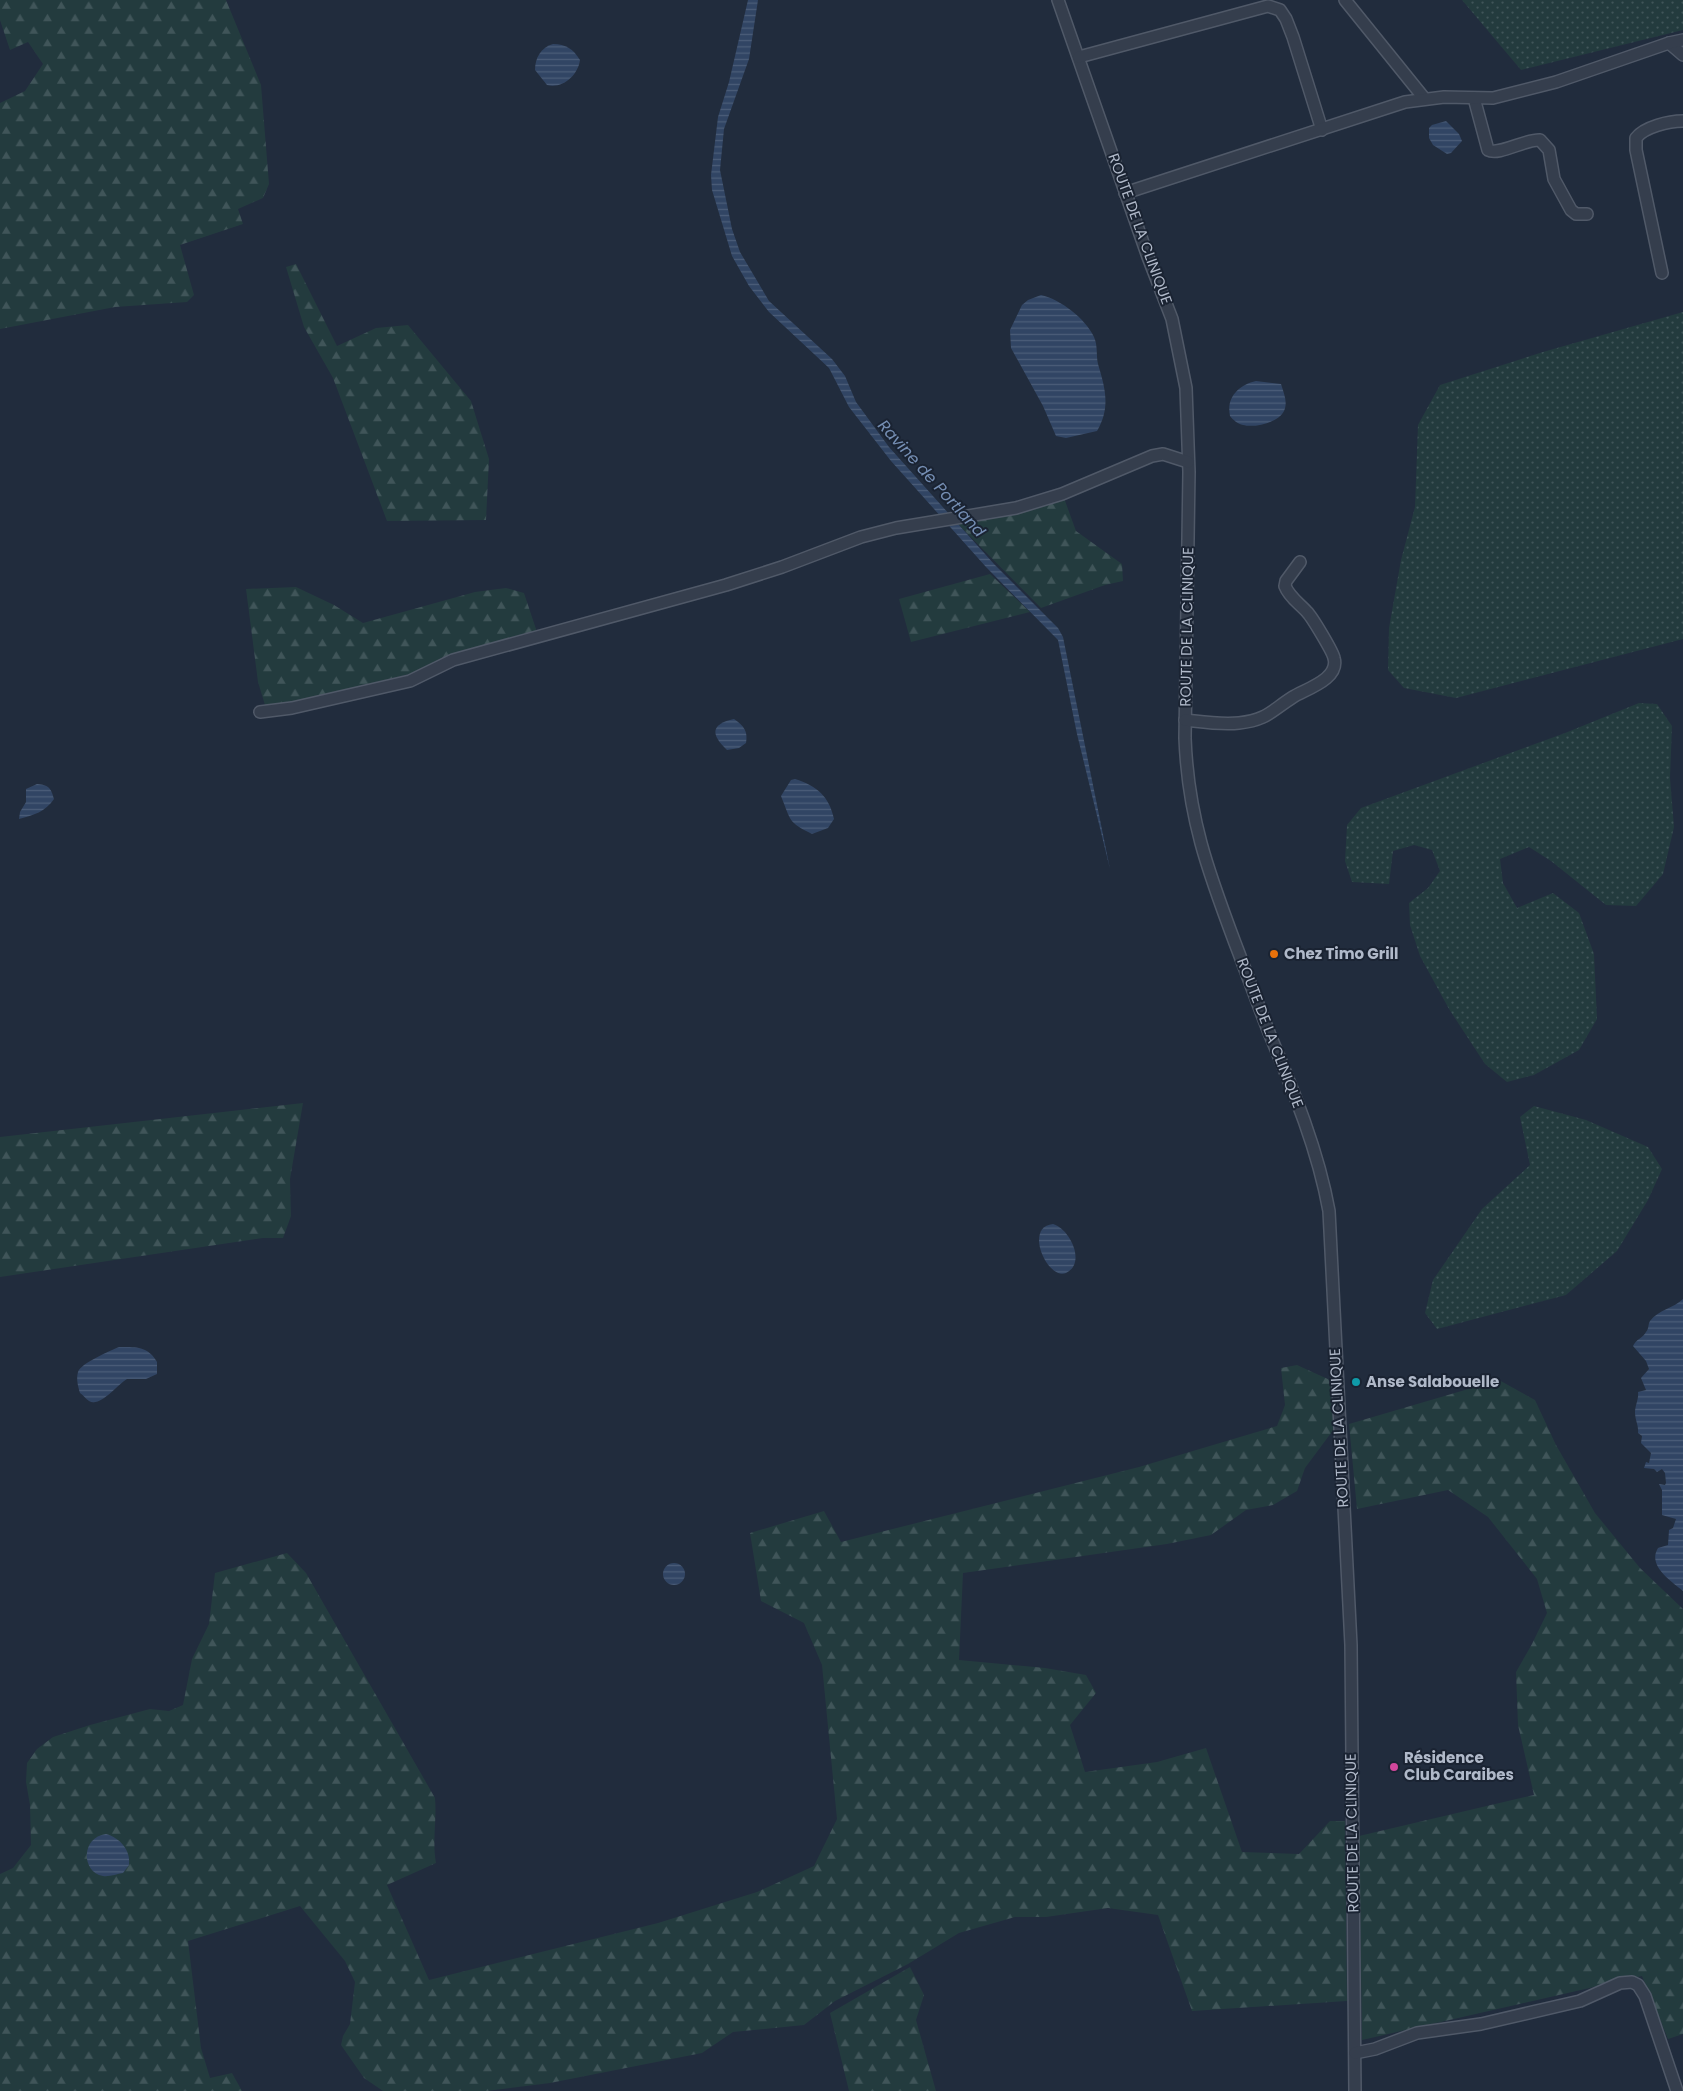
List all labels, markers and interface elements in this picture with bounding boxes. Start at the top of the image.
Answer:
street label: ROUTE DE LA CLINIQUE [1103,150,1178,307]
water label: Ravine de Portland [873,415,991,542]
street label: ROUTE DE LA CLINIQUE [1175,547,1198,707]
place label: Chez Timo Grill [1284,943,1398,964]
marker: Chez Timo Grill [1268,948,1280,960]
street label: ROUTE DE LA CLINIQUE [1232,955,1309,1111]
street label: ROUTE DE LA CLINIQUE [1324,1348,1353,1508]
place label: Anse Salabouelle [1366,1371,1499,1392]
marker: Anse Salabouelle [1350,1376,1362,1388]
place label: Résidence Club Caraibes [1404,1747,1514,1785]
street label: ROUTE DE LA CLINIQUE [1340,1753,1363,1913]
marker: Résidence Club Caraibes [1388,1761,1400,1773]

